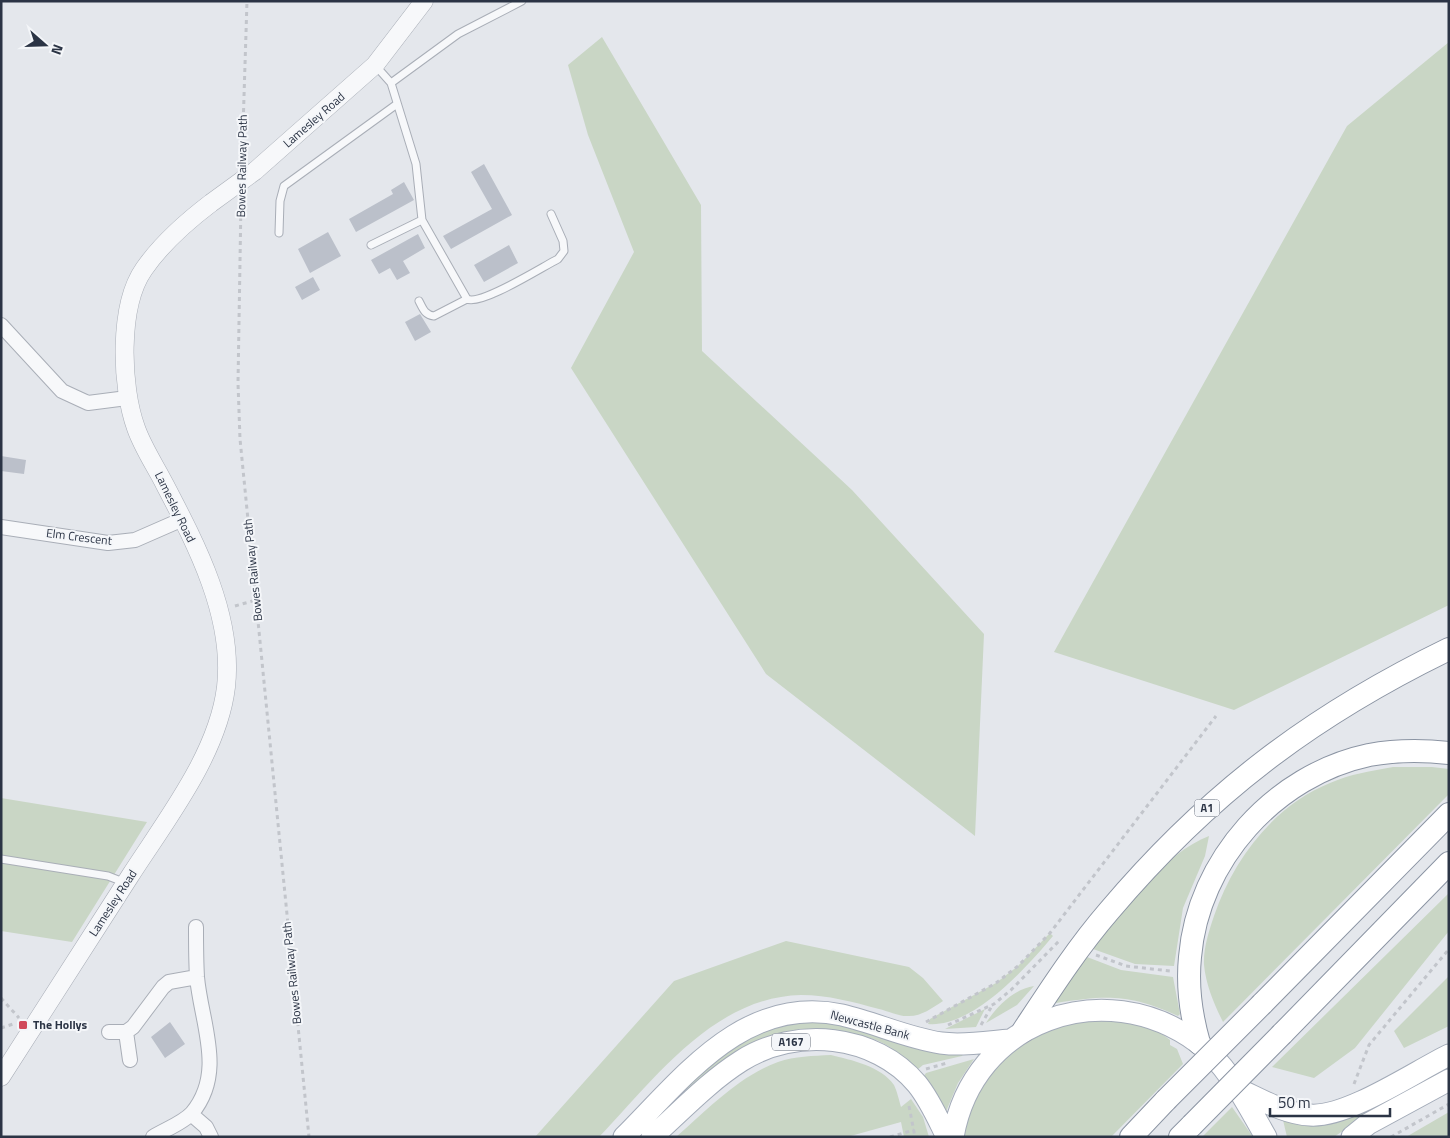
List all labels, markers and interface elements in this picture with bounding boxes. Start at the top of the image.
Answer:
north arrow [20,20,70,70]
text: N [46,41,69,58]
street label: Lamesley Road [279,87,349,152]
street label: Bowes Railway Path [231,114,252,218]
street label: Lamesley Road [150,468,201,545]
street label: Bowes Railway Path [238,518,267,622]
street label: Elm Crescent [45,523,114,550]
road number: A1 [1194,800,1220,816]
street label: Lamesley Road [84,865,141,940]
street label: Bowes Railway Path [277,921,306,1025]
street label: Newcastle Bank [828,1005,912,1044]
place label: The Hollys [33,1015,88,1034]
marker: The Hollys [17,1019,29,1031]
road number: A167 [772,1034,810,1050]
scale bar [1270,1086,1390,1118]
text: 50 m [1278,1091,1311,1114]

